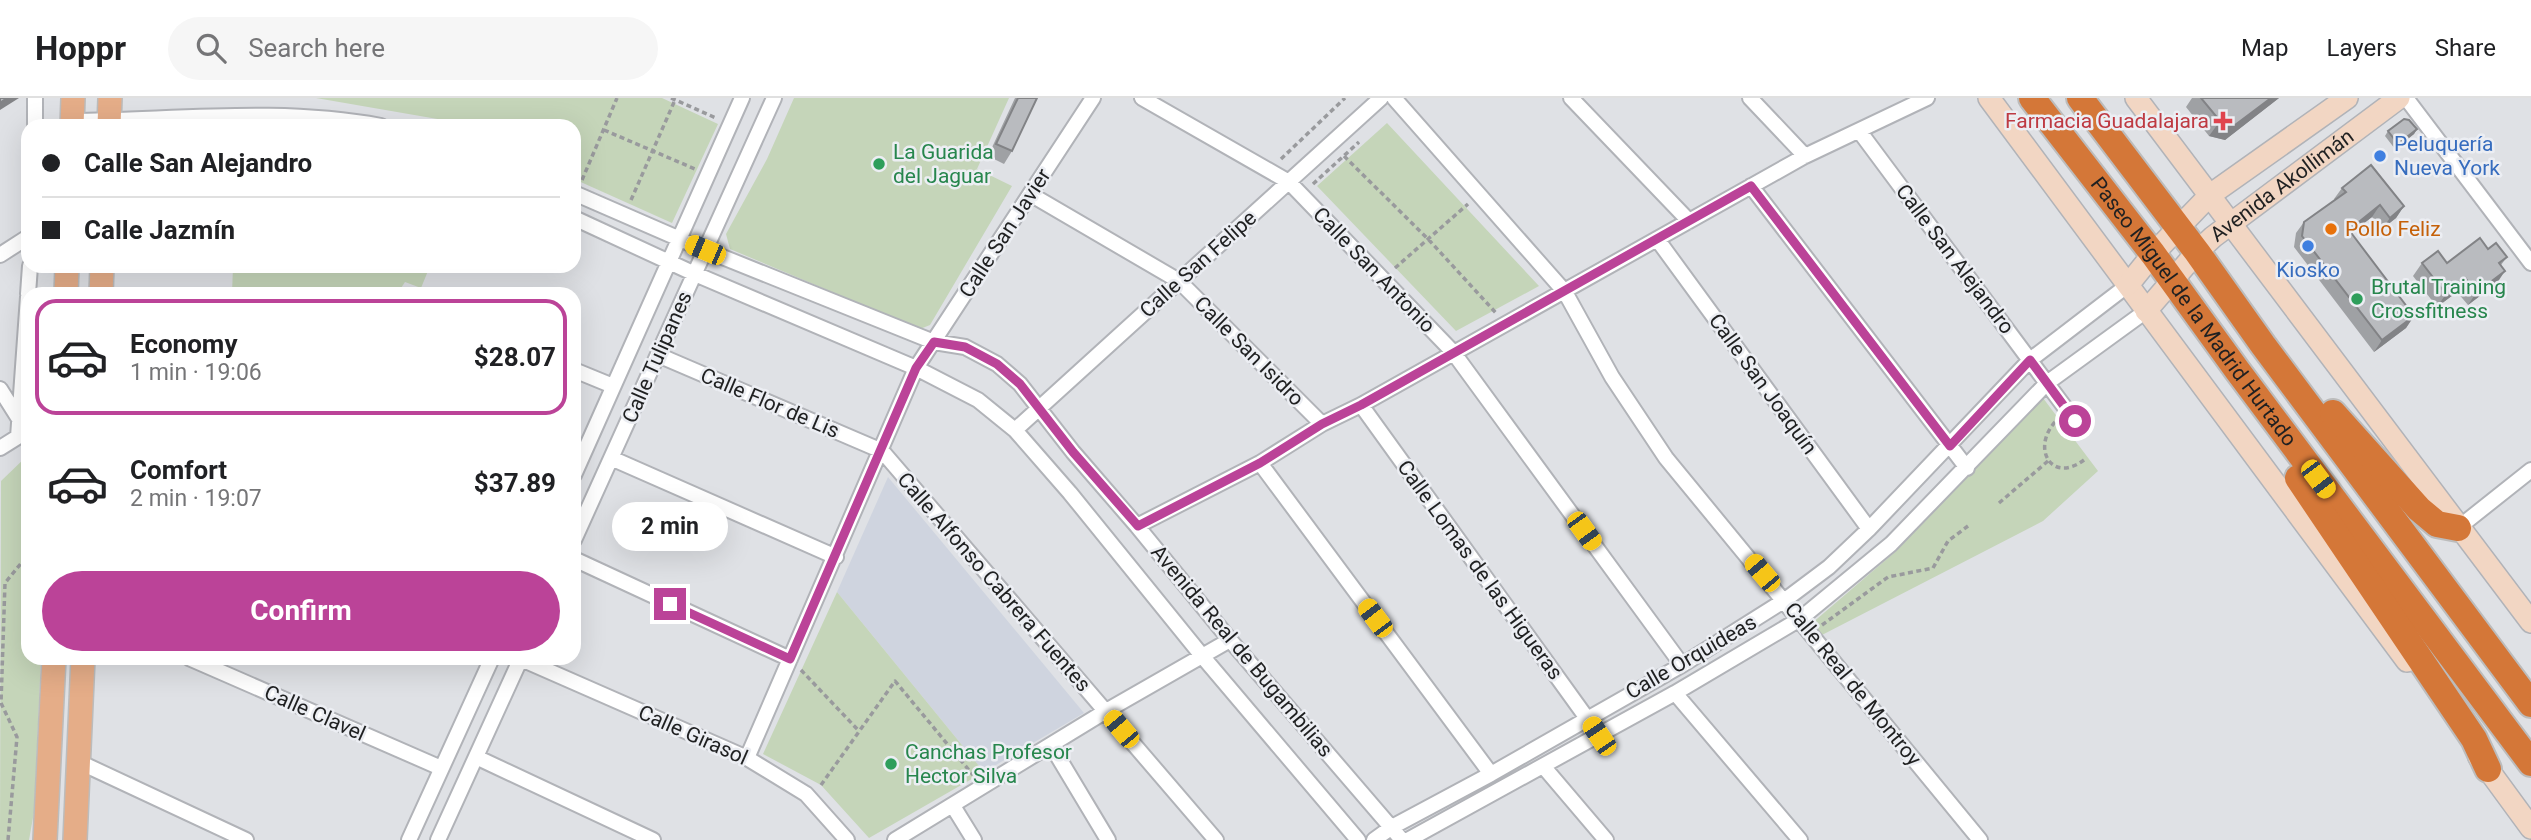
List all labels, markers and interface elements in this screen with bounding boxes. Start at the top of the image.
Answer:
search box [168,17,658,80]
text: Hoppr [35,29,126,68]
icon: search [192,29,230,67]
text: Search here [248,33,385,63]
text: Map [2241,34,2289,62]
text: Layers [2327,34,2397,62]
text: Share [2435,34,2496,62]
place label: Farmacia Guadalajara [2005,109,2209,133]
marker: Farmacia Guadalajara [2215,113,2231,129]
street label: Avenida Akollimán [2206,124,2358,247]
place label: Peluquería Nueva York [2394,132,2500,180]
place label: La Guarida del Jaguar [893,140,994,188]
text: Calle San Alejandro [84,148,312,178]
marker: Peluquería Nueva York [2372,148,2388,164]
marker: La Guarida del Jaguar [871,156,887,172]
street label: Calle San Javier [954,164,1056,302]
street label: Paseo Miguel de la Madrid Hurtado [2086,172,2302,451]
street label: Calle San Alejandro [1891,179,2019,339]
street label: Calle San Antonio [1308,202,1440,338]
street label: Calle San Felipe [1135,206,1261,322]
text: Calle Jazmín [84,215,235,245]
place label: Pollo Feliz [2345,217,2441,241]
marker: Pollo Feliz [2323,221,2339,237]
car [682,232,729,268]
marker: Kiosko [2300,238,2316,254]
place label: Kiosko [2276,258,2340,282]
place label: Brutal Training Crossfitness [2371,275,2506,323]
street label: Calle Tulipanes [617,288,697,426]
street label: Calle San Isidro [1189,291,1309,411]
marker: Brutal Training Crossfitness [2349,291,2365,307]
street label: Calle San Joaquín [1704,309,1822,459]
icon: car [46,326,109,389]
text: Economy [130,329,237,359]
text: $28.07 [474,342,556,372]
text: 1 min · 19:06 [130,359,262,386]
street label: Calle Flor de Lis [697,363,843,443]
route start [2059,405,2091,437]
icon: car [46,452,109,515]
text: Comfort [130,455,227,485]
street label: Calle Lomas de las Higueras [1392,456,1568,684]
car [2297,456,2340,502]
text: $37.89 [474,468,556,498]
street label: Calle Alfonso Cabrera Fuentes [892,468,1096,696]
text: 2 min · 19:07 [130,485,262,512]
callout: 2 min [612,503,728,552]
car [1564,508,1605,554]
text: 2 min [641,513,699,540]
street label: Avenida Real de Bugambilias [1146,540,1338,762]
car [1741,550,1784,596]
button: Confirm [42,571,560,651]
route end [654,588,686,620]
car [1354,595,1397,641]
street label: Calle Real de Montroy [1780,598,1926,771]
street label: Calle Orquideas [1621,610,1761,704]
street label: Calle Clavel [261,680,369,746]
street label: Calle Girasol [635,700,751,770]
car [1100,706,1143,752]
car [1579,713,1620,759]
place label: Canchas Profesor Hector Silva [905,740,1072,788]
marker: Canchas Profesor Hector Silva [883,756,899,772]

